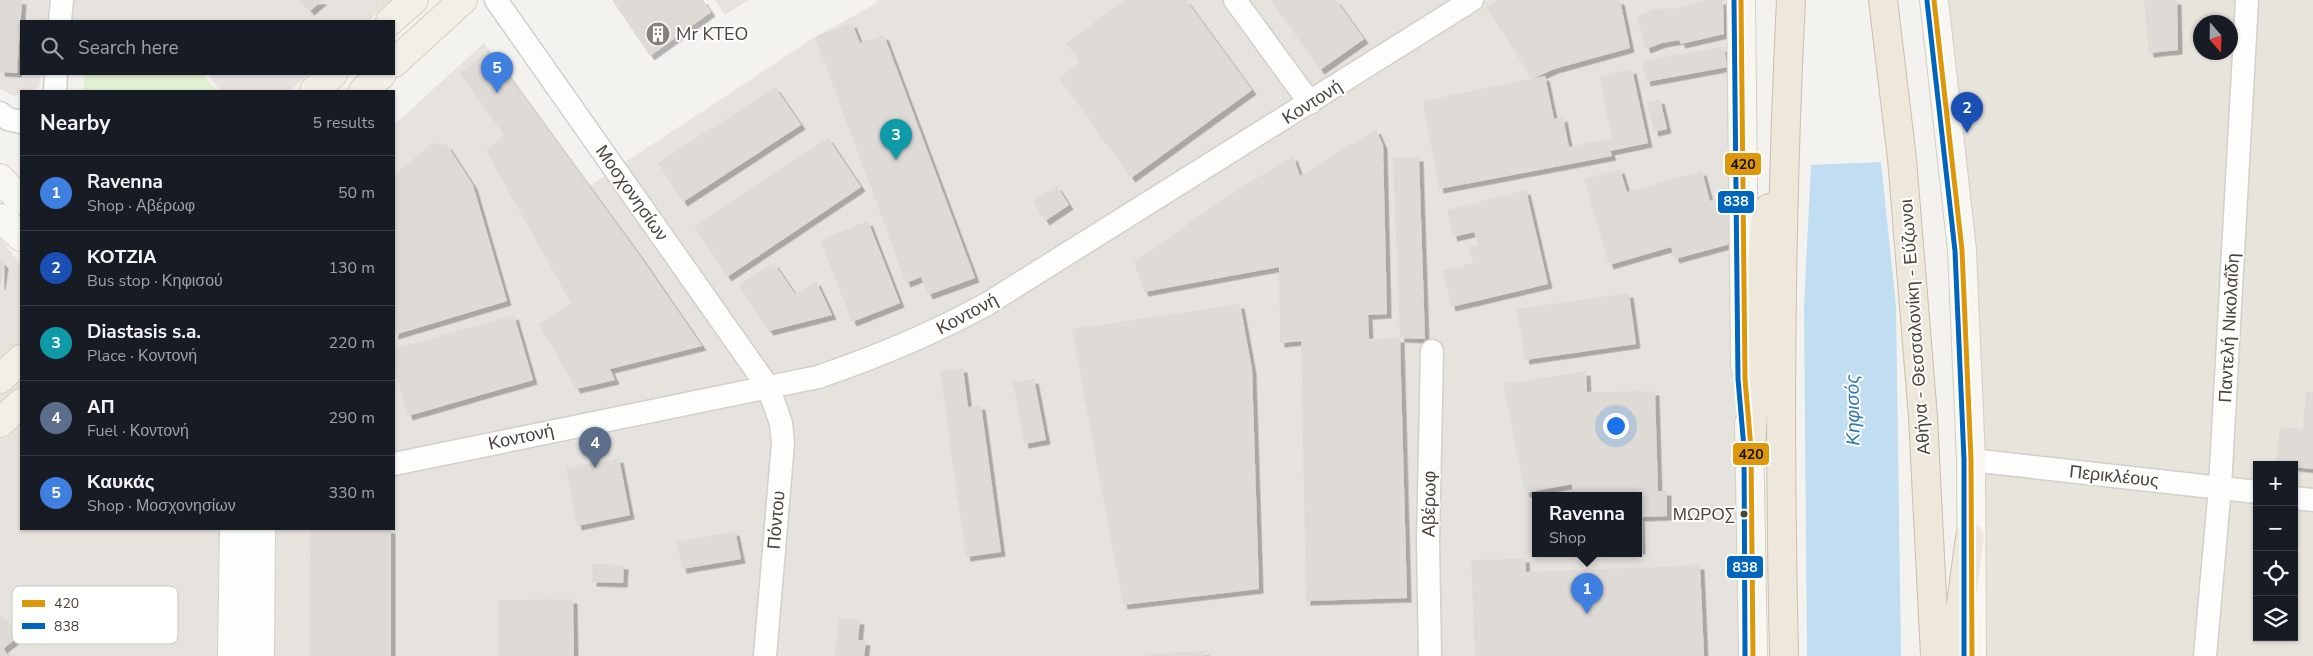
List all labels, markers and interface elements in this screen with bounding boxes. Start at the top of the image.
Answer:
north arrow [2193,15,2238,60]
search box [20,20,395,75]
building icon: Mr KTEO [645,21,671,47]
place label: Mr KTEO [676,22,748,46]
icon: search [38,34,66,62]
text: Search here [78,35,179,61]
pin: 5 [481,52,513,93]
street label: Κοντονή [1277,74,1347,130]
pin: 2 [1951,92,1983,133]
text: Nearby [40,109,110,137]
text: 5 results [313,112,375,134]
pin: 3 [880,119,912,160]
street label: Μοσχονησίων [590,140,674,246]
line badge: 420 [1724,152,1762,176]
text: 420 [1730,155,1756,174]
text: Ravenna [87,169,163,195]
text: 1 [51,182,61,204]
text: 50 m [338,182,375,204]
line badge: 838 [1717,190,1755,214]
text: 838 [1723,192,1749,211]
text: Shop · Αβέρωφ [87,195,195,217]
street label: Αθήνα - Θεσσαλονίκη - Εύζωνοι [1894,198,1936,456]
text: ΚΟΤΖΙΑ [87,244,157,270]
street label: Παντελή Νικολαΐδη [2213,253,2245,403]
text: 2 [51,257,61,279]
text: 130 m [328,257,375,279]
text: Bus stop · Κηφισού [87,270,223,292]
street label: Κοντονή [932,288,1002,340]
text: Diastasis s.a. [87,319,201,345]
text: 3 [51,332,61,354]
text: 220 m [328,332,375,354]
text: Place · Κοντονή [87,345,197,367]
water label: Κηφισός [1839,373,1867,446]
text: ΑΠ [87,394,114,420]
text: 4 [51,407,61,429]
text: 290 m [328,407,375,429]
your location [1603,413,1629,439]
street label: Κοντονή [486,418,556,456]
text: Fuel · Κοντονή [87,420,189,442]
pin: 4 [579,427,611,468]
line badge: 420 [1732,442,1770,466]
text: 420 [1738,445,1764,464]
street label: Περικλέους [2068,459,2160,493]
map controls [2253,461,2298,641]
button: + [2253,461,2298,506]
text: Καυκάς [87,469,155,495]
street label: Αβέρωφ [1416,471,1442,537]
text: 5 [51,482,61,504]
text: 330 m [328,482,375,504]
street label: Πόντου [761,490,791,550]
popup [1532,492,1642,557]
text: Shop · Μοσχονησίων [87,495,236,517]
text: Ravenna [1549,501,1625,527]
place label: ΜΩΡΟΣ [1673,503,1735,526]
button: − [2253,506,2298,551]
marker: ΜΩΡΟΣ [1739,509,1749,519]
text: Shop [1549,527,1586,549]
button: locate [2253,551,2298,596]
line badge: 838 [1726,555,1764,579]
text: 838 [1732,558,1758,577]
pin: 1 [1571,573,1603,614]
legend [12,586,178,644]
text: 420 [54,594,79,613]
button: layers [2253,596,2298,641]
text: 838 [54,617,79,636]

